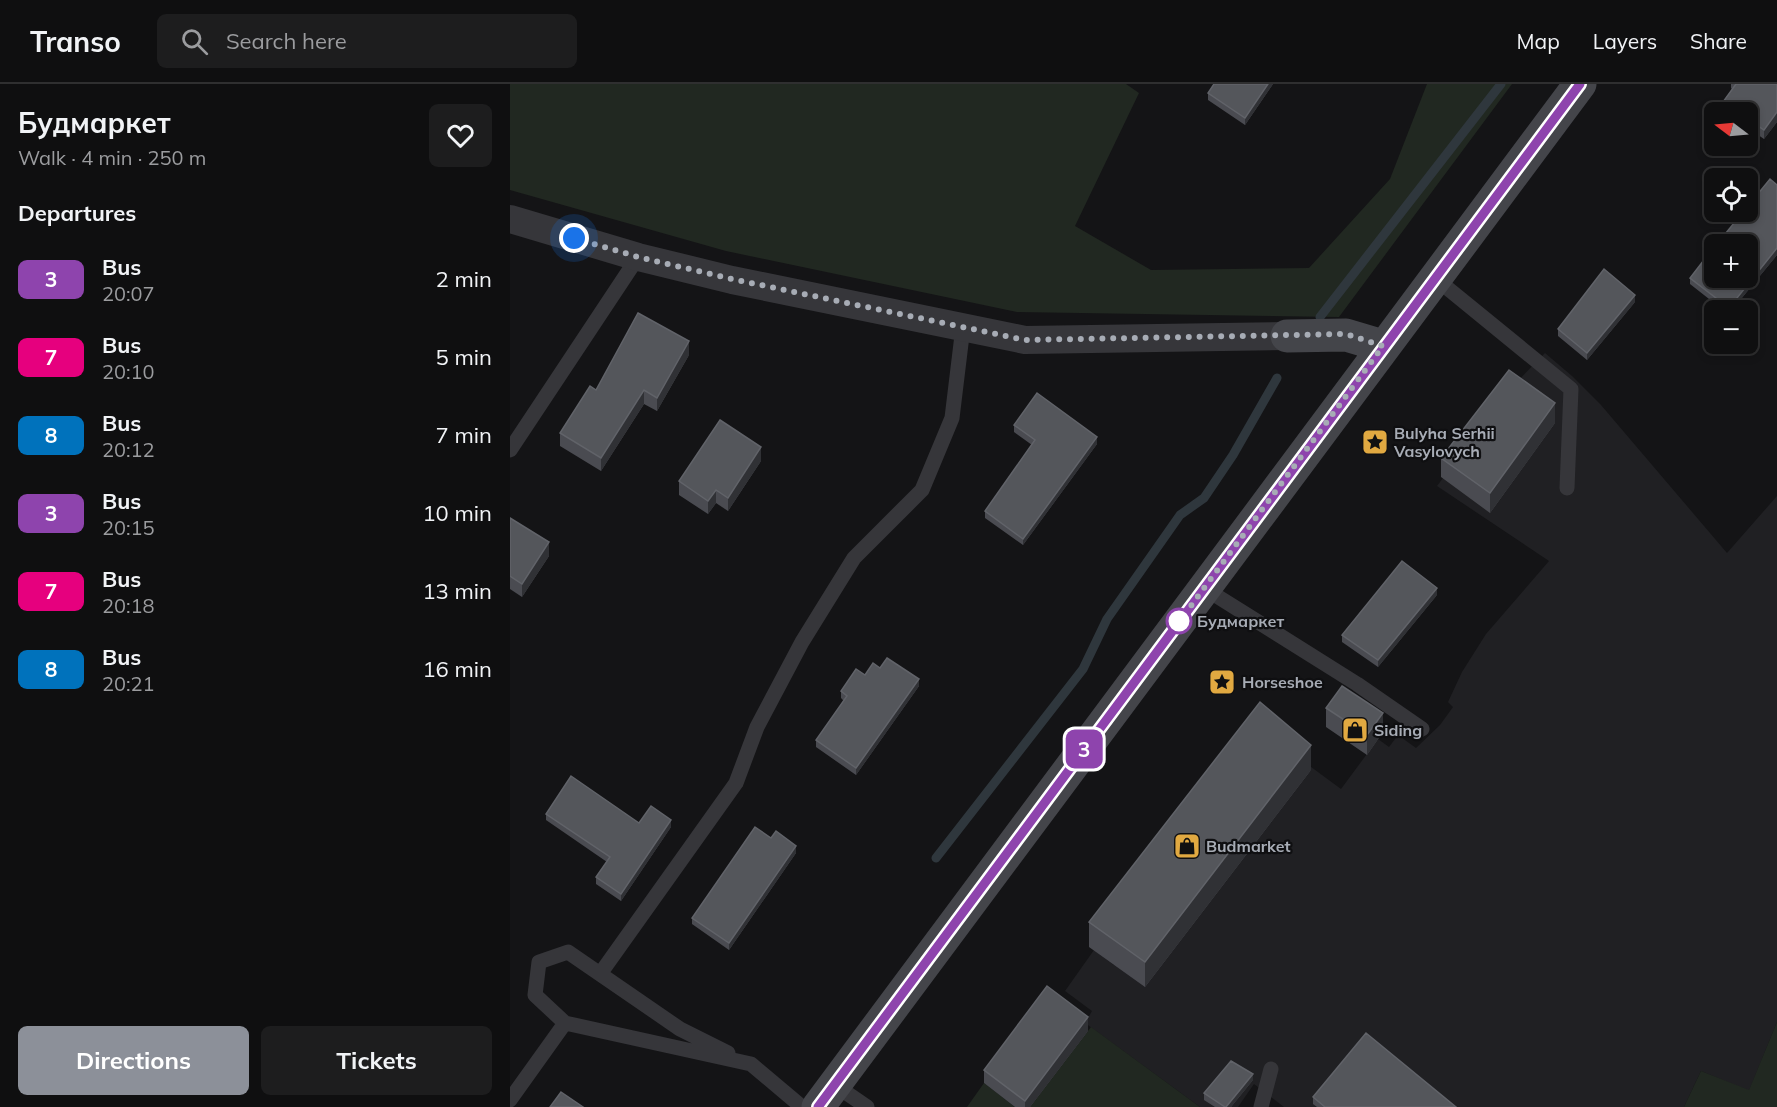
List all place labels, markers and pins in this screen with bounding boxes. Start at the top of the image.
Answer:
place label: Bulyha Serhii Vasylovych [1393,423,1495,461]
place icon: Bulyha Serhii Vasylovych [1360,427,1390,457]
marker: Будмаркет [1166,608,1192,634]
place label: Будмаркет [1197,611,1284,631]
place icon: Horseshoe [1207,667,1237,697]
place label: Horseshoe [1242,672,1323,692]
shop icon: Siding [1340,715,1370,745]
place label: Siding [1374,720,1422,740]
shop icon: Budmarket [1172,831,1202,861]
place label: Budmarket [1206,836,1291,856]

